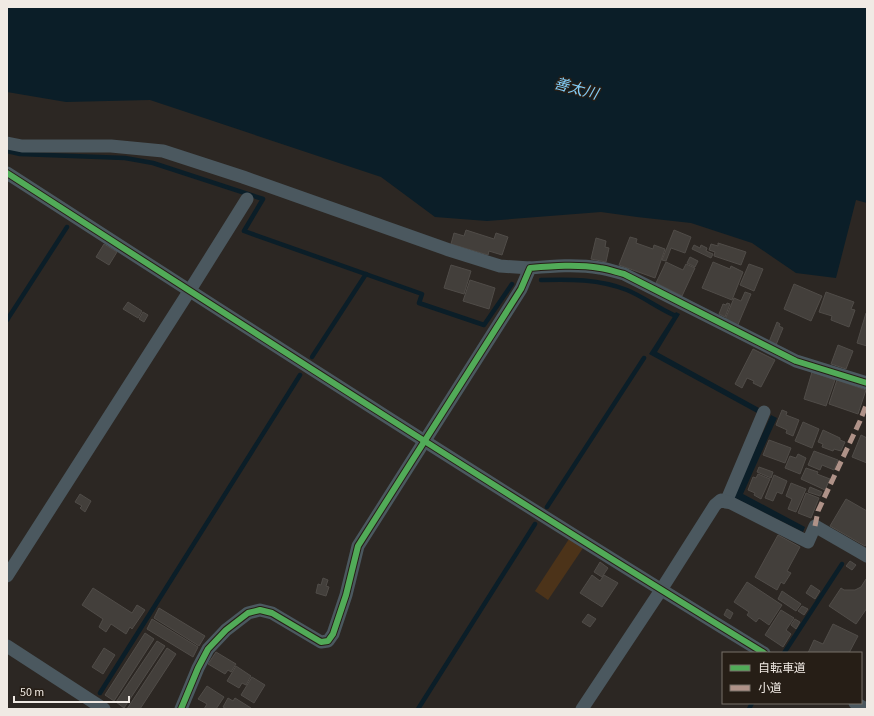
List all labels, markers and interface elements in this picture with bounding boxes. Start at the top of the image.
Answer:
water label: 善太川 [552,73,602,105]
legend [722,652,862,704]
text: 自転車道 [758,660,806,677]
scale bar [14,678,129,704]
text: 小道 [758,680,782,697]
text: 50 m [20,684,44,701]

